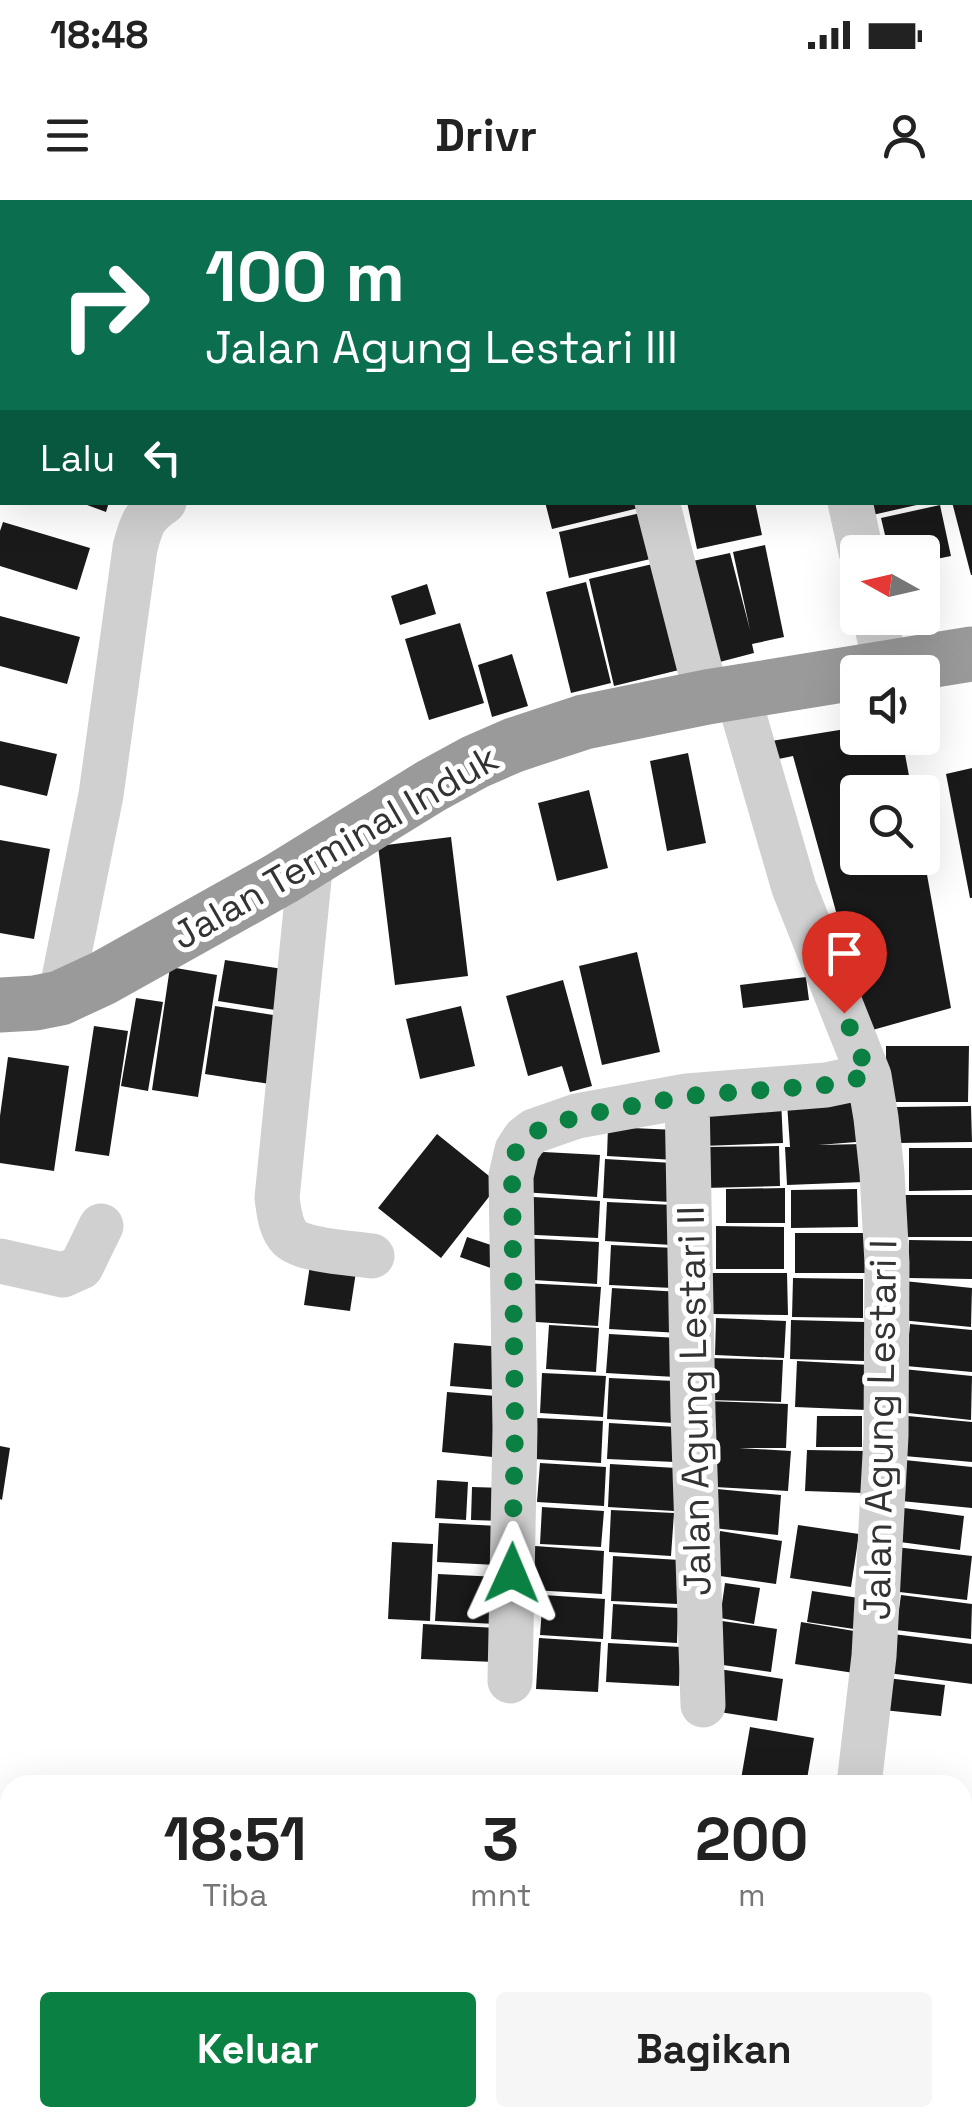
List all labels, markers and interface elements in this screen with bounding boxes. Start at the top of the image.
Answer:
text: 18:48 [50,11,148,59]
text: Drivr [435,107,537,164]
icon: menu [40,108,95,163]
icon: person [877,108,932,163]
text: 100 m [205,232,405,321]
icon: right [40,240,170,370]
text: Jalan Agung Lestari III [205,319,678,376]
icon: left [135,430,190,485]
text: Lalu [40,434,115,482]
north arrow [840,535,940,635]
map controls [840,535,940,875]
button: sound [840,655,940,755]
street label: Jalan Terminal Induk [163,734,507,960]
button: search [840,775,940,875]
pin [802,911,887,1014]
icon: arrive [817,926,872,981]
street label: Jalan Agung Lestari II [667,1206,721,1596]
street label: Jalan Agung Lestari I [853,1239,907,1621]
position arrow [460,1521,564,1625]
text: 18:51 [164,1801,307,1878]
text: 3 [483,1801,519,1878]
text: 200 [695,1801,808,1878]
text: Tiba [202,1875,268,1915]
text: mnt [470,1875,532,1915]
text: m [738,1875,766,1915]
button: Keluar [40,1992,476,2107]
button: Bagikan [496,1992,932,2107]

